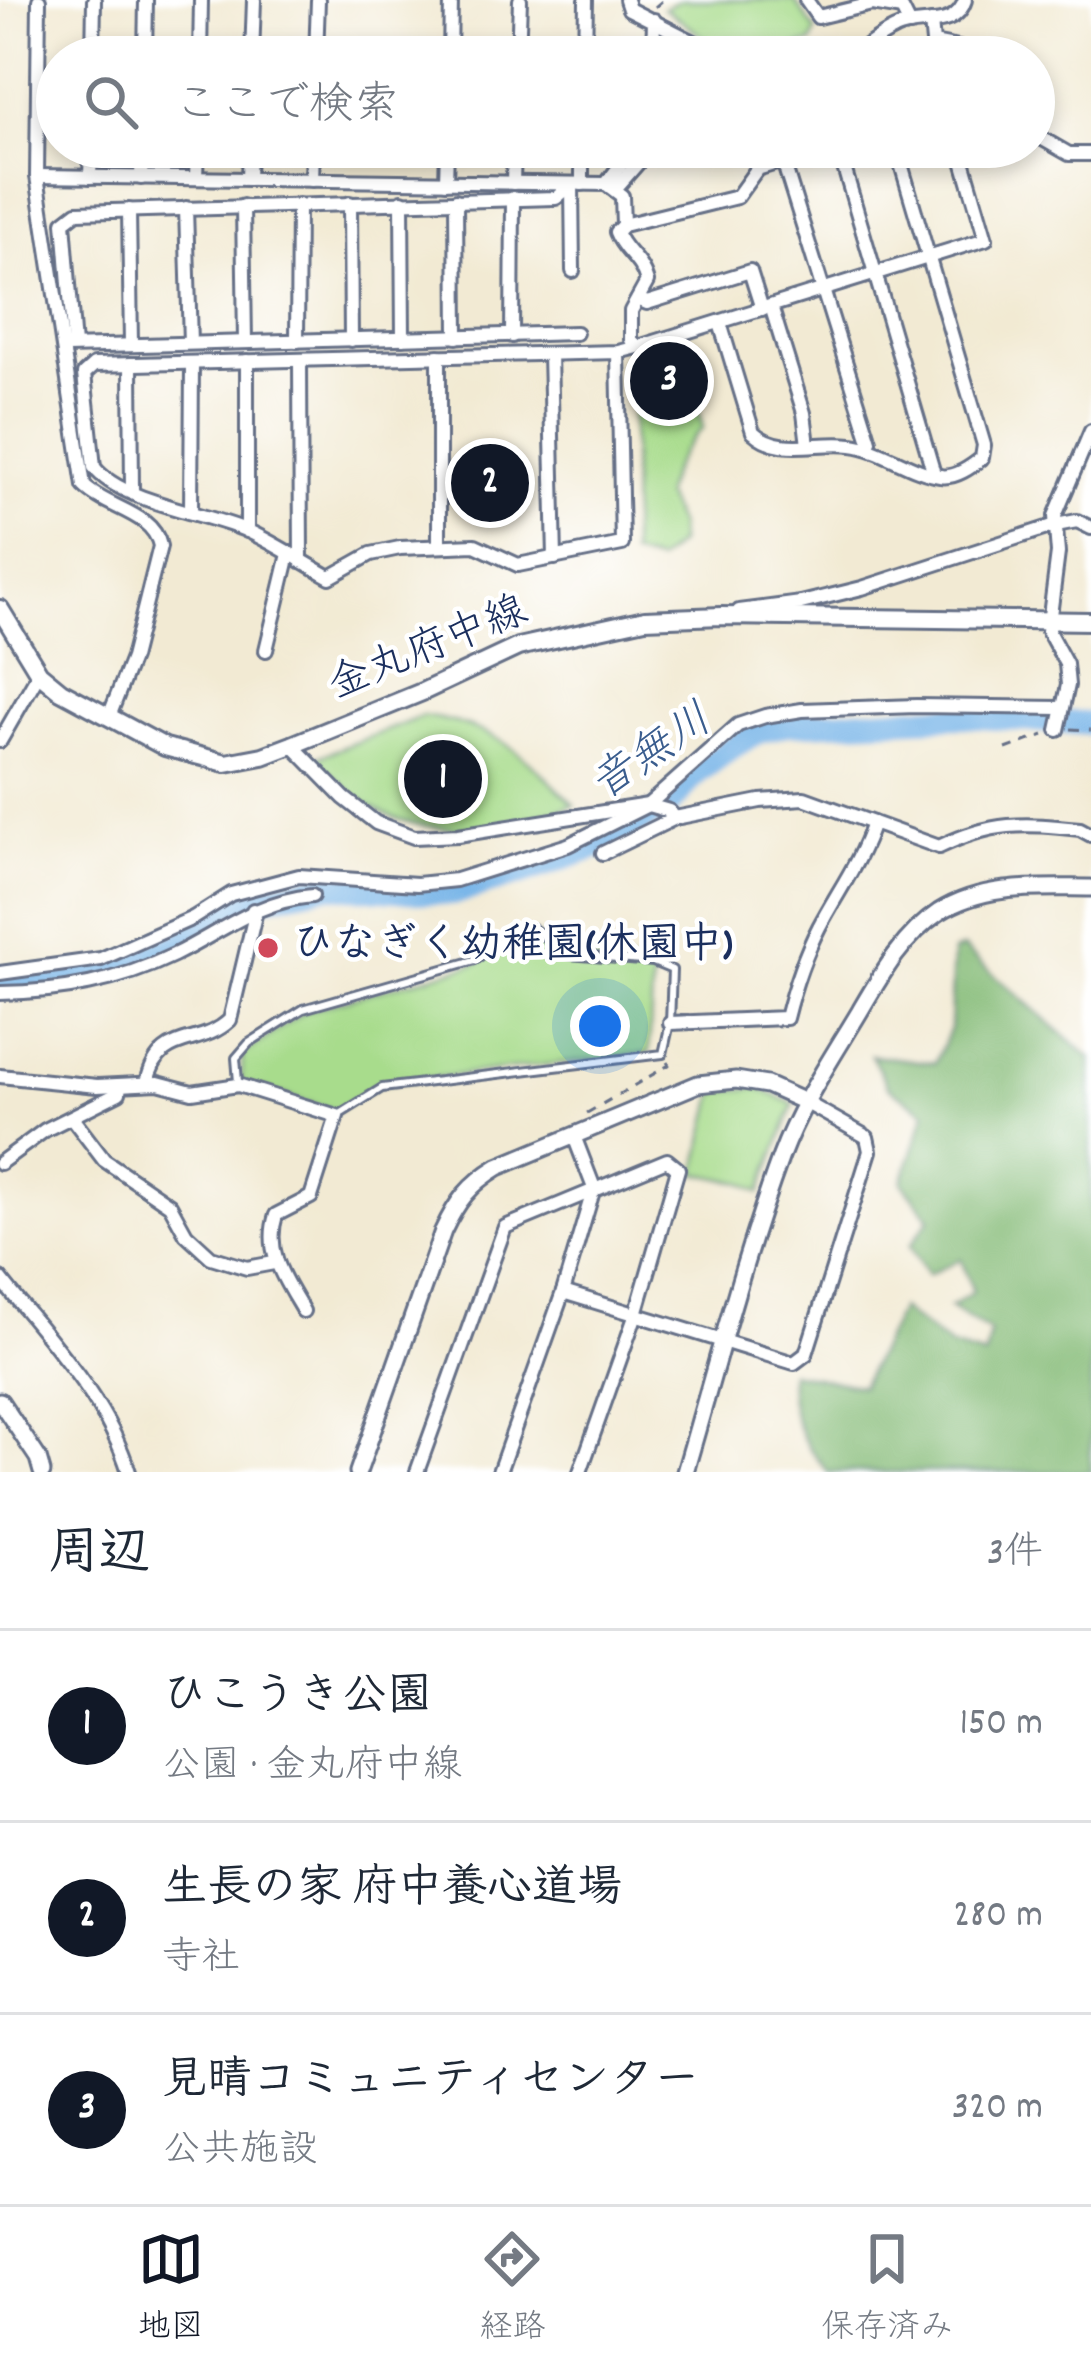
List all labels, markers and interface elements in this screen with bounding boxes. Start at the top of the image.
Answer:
search box [36,36,1055,168]
icon: search [78,69,144,135]
text: ここで検索 [174,76,399,140]
pin: 3 [630,336,708,426]
pin: 2 [451,438,529,528]
street label: 金丸府中線 [320,584,538,718]
water label: 音無川 [579,691,727,819]
pin: 1 [404,734,482,824]
place label: ひなぎく幼稚園(休園中) [292,918,733,978]
marker: ひなぎく幼稚園(休園中) [255,935,281,961]
your location [570,996,630,1056]
text: 周辺 [48,1521,150,1593]
text: 3件 [987,1528,1043,1583]
text: ひこうき公園 [162,1667,432,1731]
text: 1 [83,1698,91,1753]
text: 150 m [959,1698,1043,1753]
text: 公園 · 金丸府中線 [162,1741,462,1796]
text: 生長の家 府中養心道場 [162,1859,622,1923]
text: 2 [78,1890,96,1945]
text: 280 m [953,1890,1043,1945]
text: 寺社 [162,1933,240,1988]
text: 見晴コミュニティセンター [162,2051,699,2115]
text: 3 [78,2082,96,2137]
text: 320 m [952,2082,1043,2137]
text: 公共施設 [162,2125,318,2180]
tab: 地図 [138,2226,204,2353]
tab: 経路 [479,2226,545,2353]
tab: 保存済み [821,2226,953,2353]

